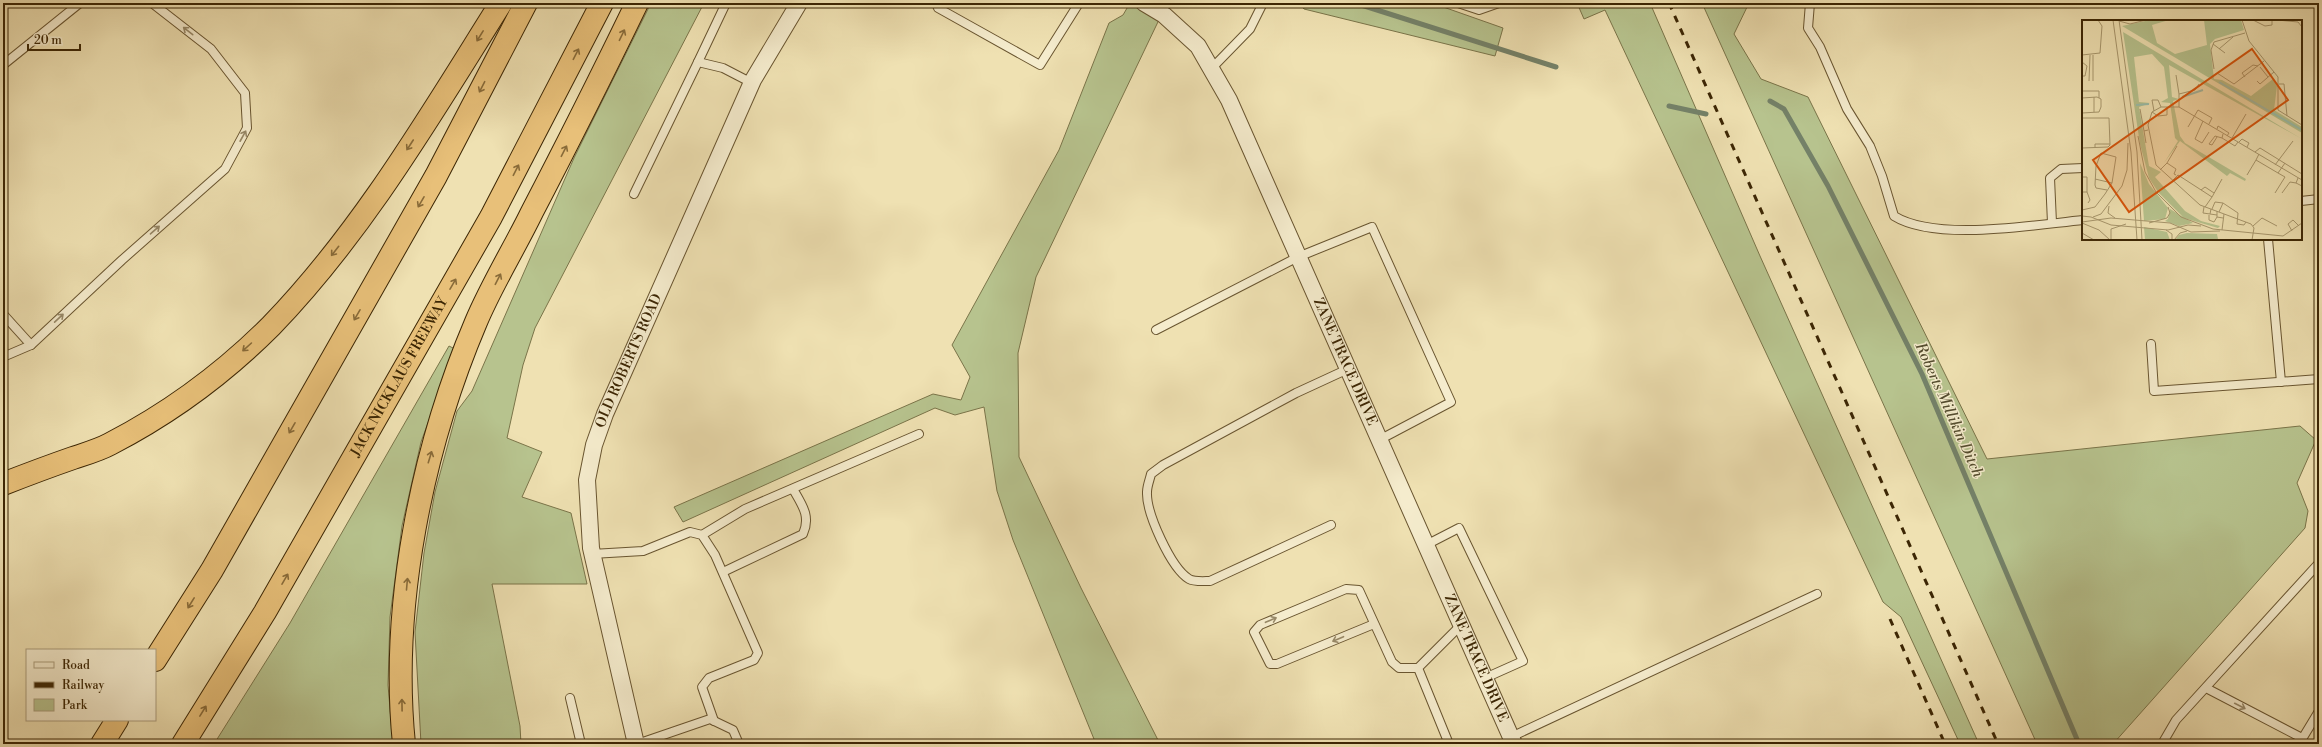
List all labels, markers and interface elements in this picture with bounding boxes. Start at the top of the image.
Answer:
inset map [2082,20,2302,240]
scale bar [28,26,80,52]
one-way arrow [182,26,193,35]
one-way arrow [619,29,626,41]
one-way arrow [476,30,484,42]
text: 20 m [34,33,62,48]
one-way arrow [572,48,580,60]
one-way arrow [478,81,485,93]
one-way arrow [239,130,247,142]
one-way arrow [406,139,414,150]
one-way arrow [561,145,568,157]
one-way arrow [513,164,520,176]
one-way arrow [417,196,425,208]
one-way arrow [150,226,160,235]
one-way arrow [330,246,339,257]
one-way arrow [495,273,502,285]
one-way arrow [450,278,458,290]
street label: OLD ROBERTS ROAD [592,291,666,430]
street label: JACK NICKLAUS FREEWAY [346,293,453,461]
street label: ZANE TRACE DRIVE [1309,295,1381,429]
one-way arrow [352,309,360,321]
one-way arrow [54,313,64,323]
water label: Roberts Millikin Ditch [1910,339,1988,481]
one-way arrow [242,342,252,352]
one-way arrow [288,422,296,434]
one-way arrow [427,450,434,463]
one-way arrow [281,573,289,585]
one-way arrow [403,578,410,591]
street label: ZANE TRACE DRIVE [1440,592,1512,725]
one-way arrow [186,597,194,609]
one-way arrow [1265,616,1277,624]
one-way arrow [1332,636,1344,643]
legend [26,649,156,721]
text: Road [62,658,90,673]
text: Railway [62,678,104,693]
text: Park [62,698,88,713]
one-way arrow [398,699,406,712]
one-way arrow [2234,703,2246,710]
one-way arrow [200,705,208,717]

